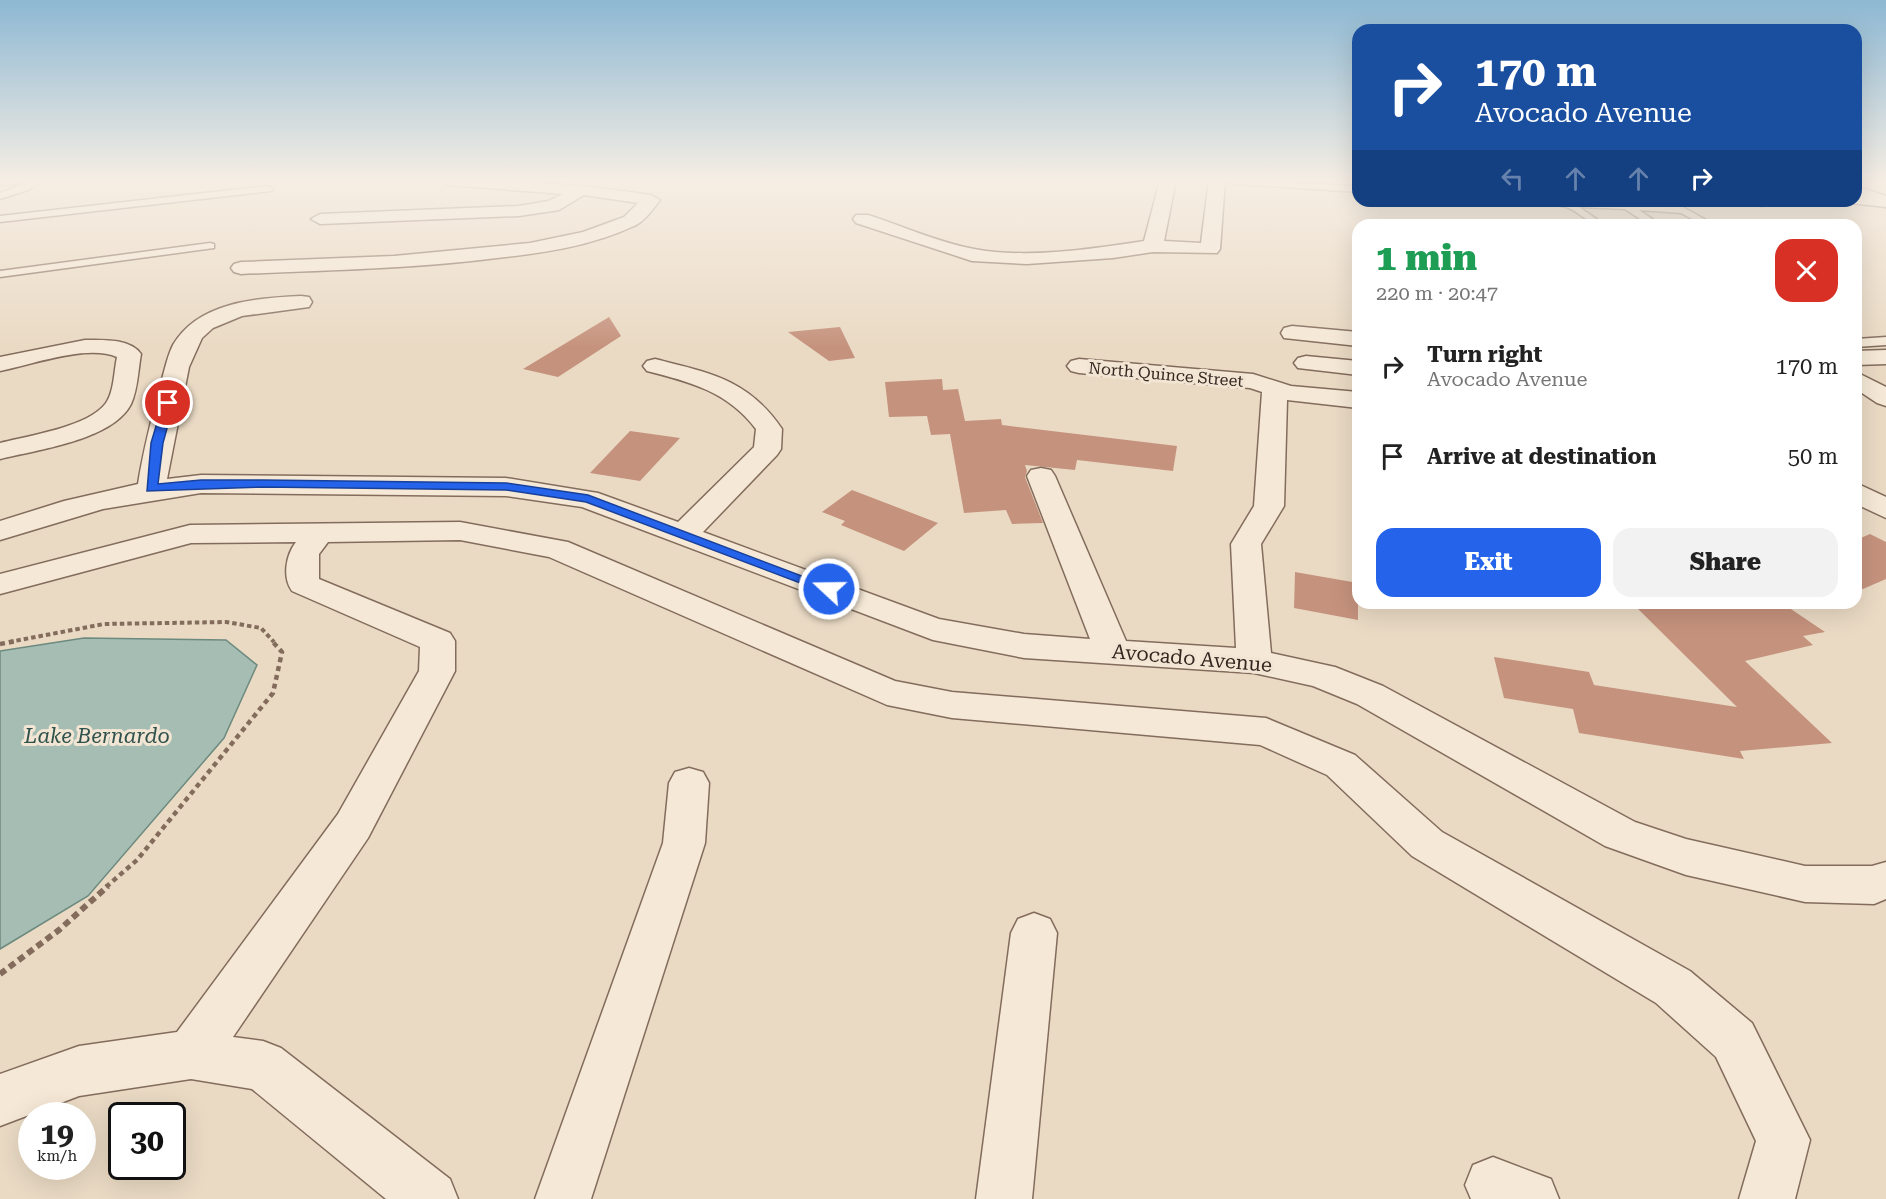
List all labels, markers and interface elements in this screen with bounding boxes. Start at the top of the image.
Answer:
text: 170 m [1475,47,1597,96]
icon: right [1376,48,1454,126]
text: Avocado Avenue [1475,97,1692,129]
icon: left [1496,162,1529,195]
icon: ahead [1559,162,1592,195]
icon: ahead [1622,162,1655,195]
icon: right [1685,162,1718,195]
text: 1 min [1376,237,1477,279]
button: close [1775,239,1838,302]
text: 220 m · 20:47 [1376,281,1498,305]
text: Turn right [1427,342,1542,367]
icon: right [1376,350,1409,383]
text: 170 m [1775,354,1838,379]
street label: North Quince Street [1088,358,1244,391]
text: Avocado Avenue [1427,367,1588,391]
pin [142,377,193,428]
icon: arrive [151,386,184,419]
icon: arrive [1376,440,1409,473]
text: Arrive at destination [1427,444,1656,469]
text: 50 m [1788,444,1838,469]
button: Exit [1376,528,1601,597]
button: Share [1613,528,1838,597]
position arrow [797,557,861,621]
street label: Avocado Avenue [1111,639,1273,677]
water label: Lake Bernardo [23,724,170,748]
speed limit sign: 30 [108,1102,186,1180]
text: 19 [40,1116,74,1151]
text: km/h [37,1147,77,1165]

